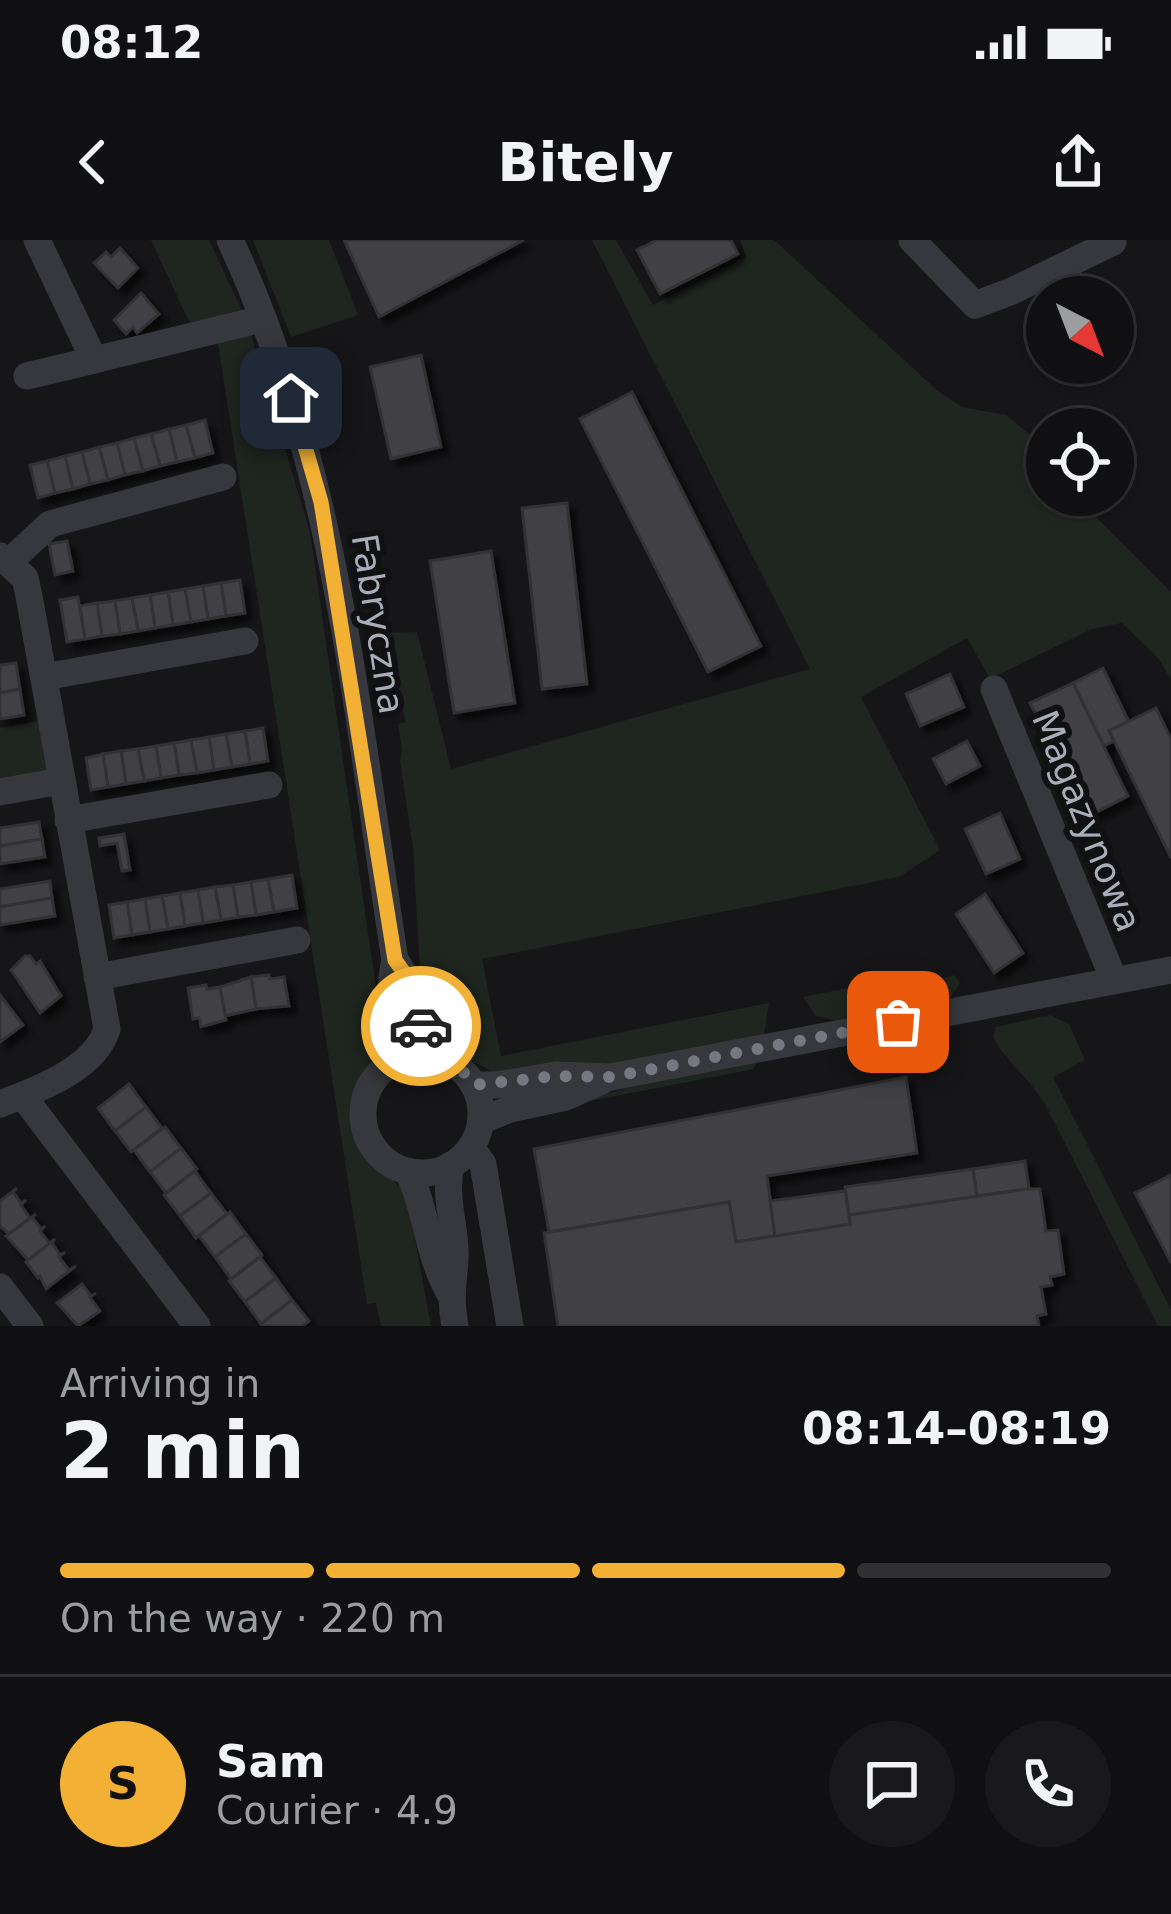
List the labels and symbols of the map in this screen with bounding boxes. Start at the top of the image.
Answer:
north arrow [1026,276,1134,384]
pin [240,347,342,449]
street label: Fabryczna [344,531,412,717]
street label: Magazynowa [1024,705,1150,937]
courier [361,966,481,1086]
pin [847,971,949,1073]

